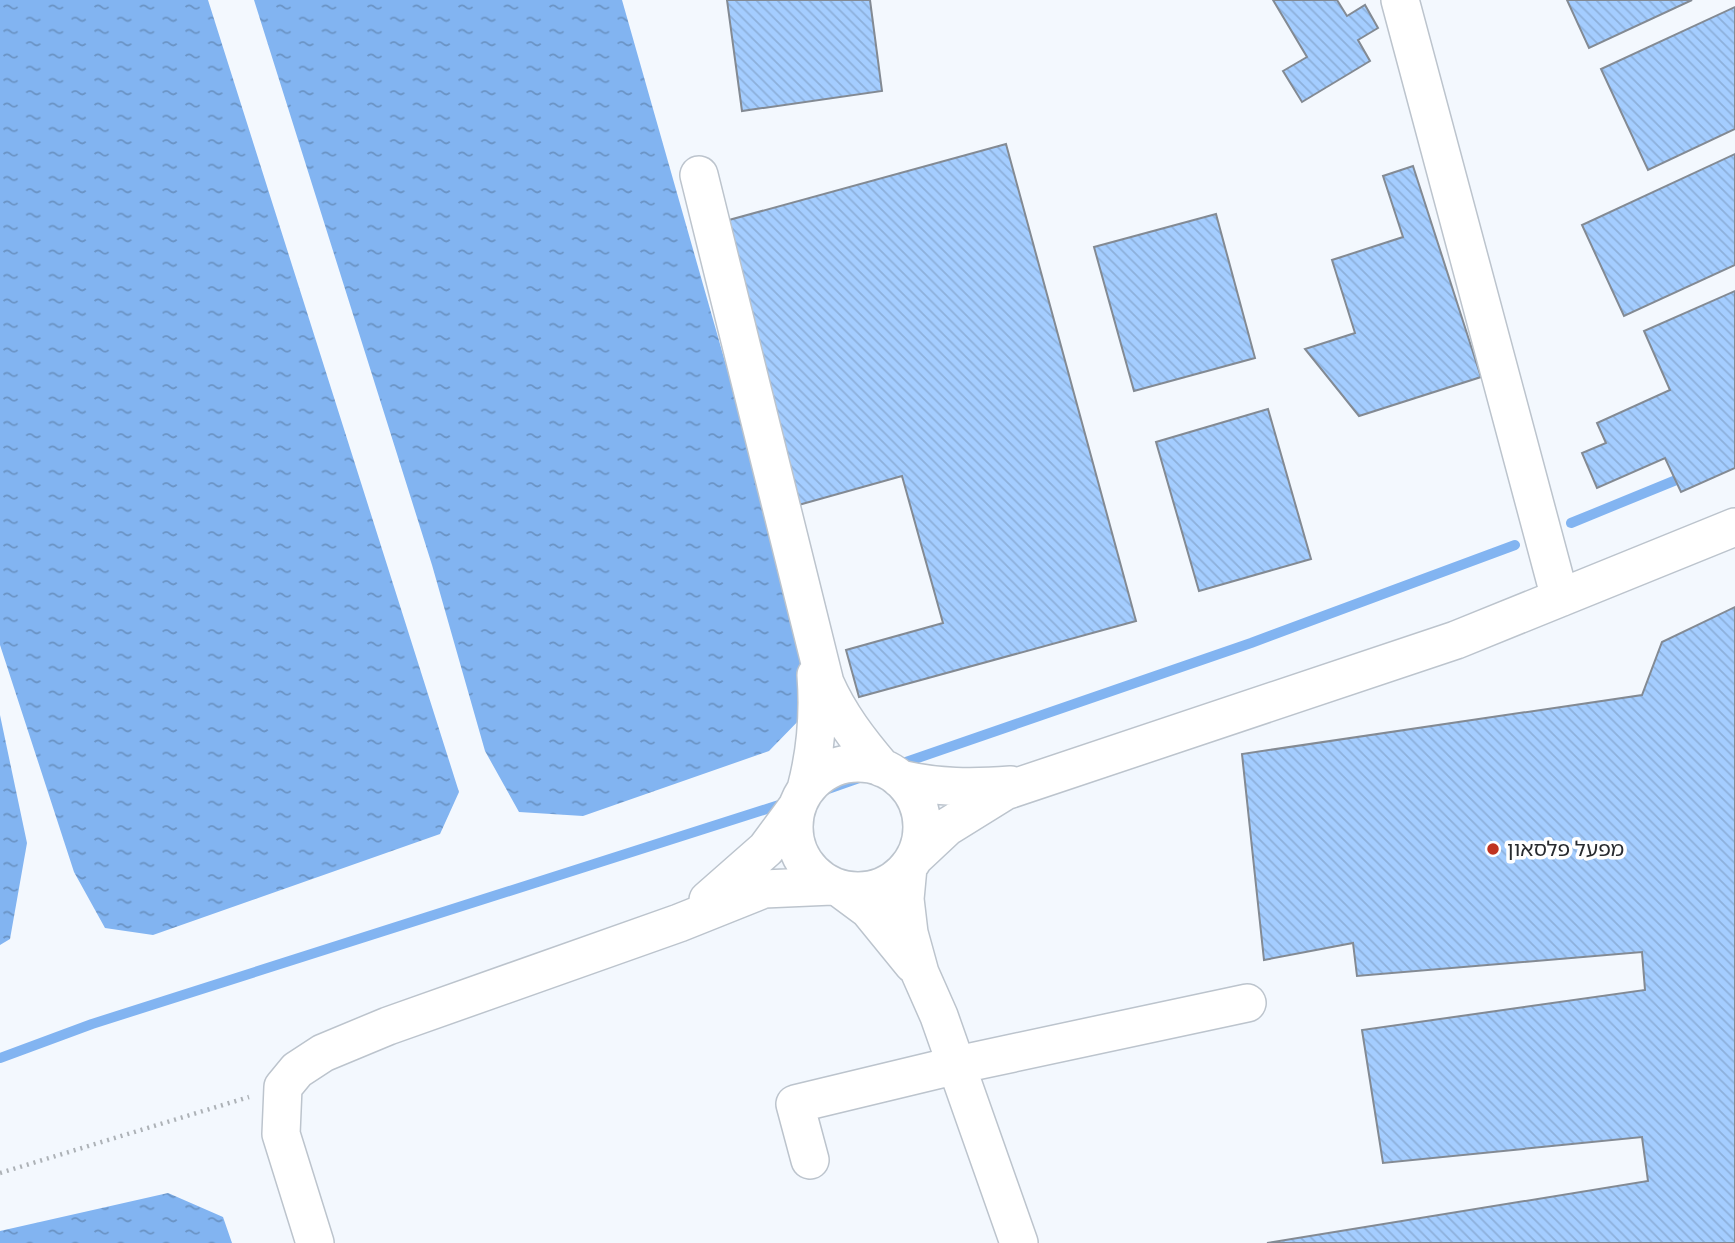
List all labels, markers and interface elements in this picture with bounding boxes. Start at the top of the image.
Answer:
place label: מפעל פלסאון [1507,834,1624,863]
marker: מפעל פלסאון [1485,841,1501,857]

